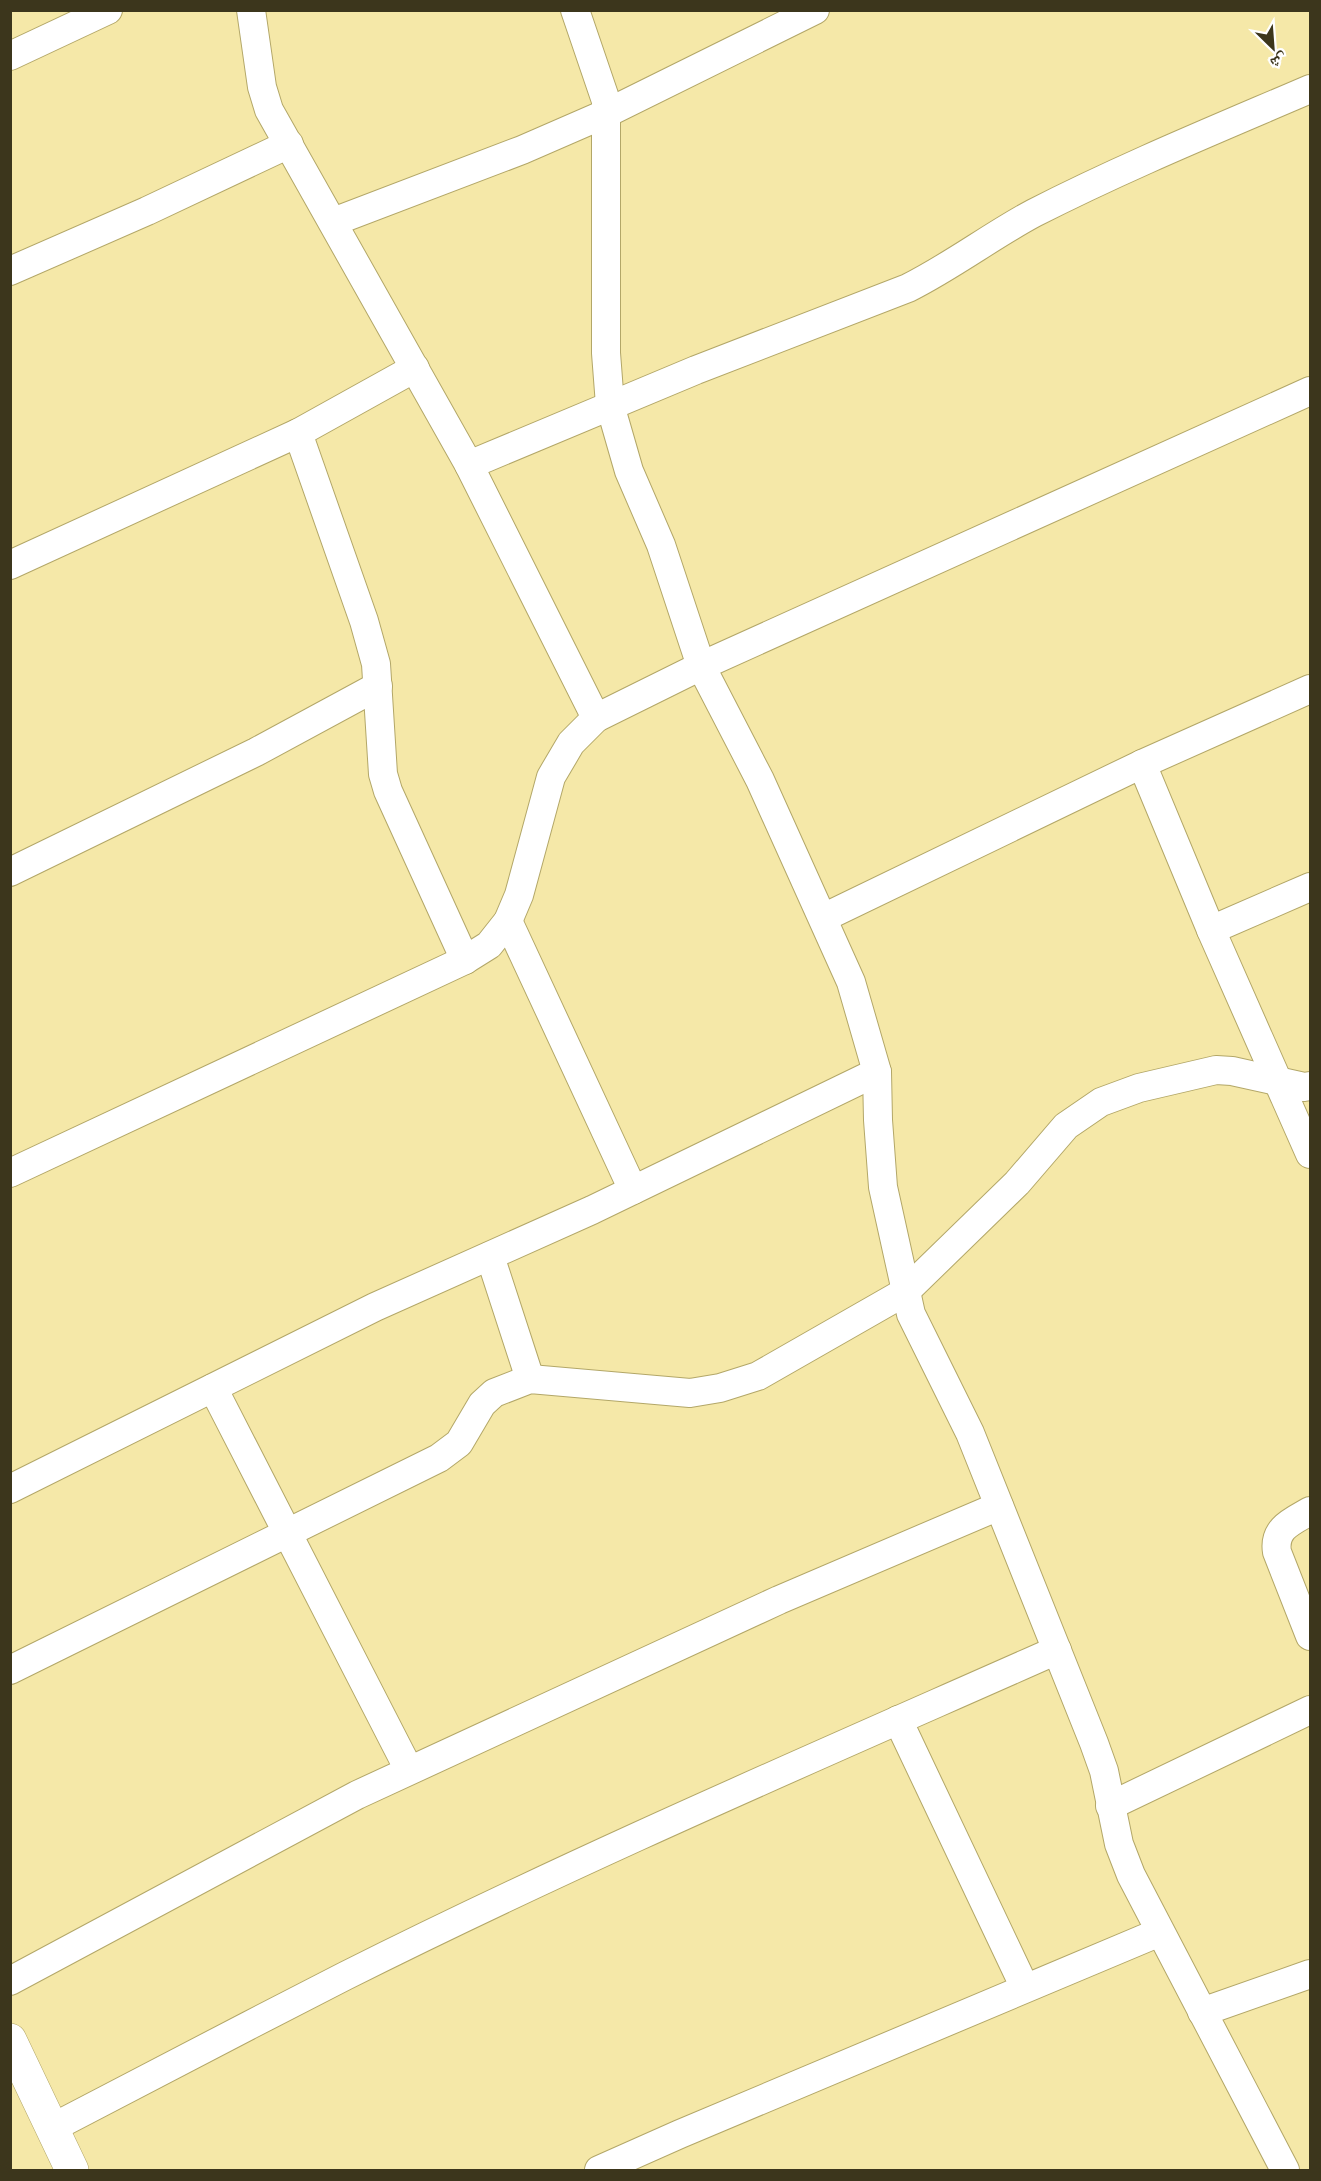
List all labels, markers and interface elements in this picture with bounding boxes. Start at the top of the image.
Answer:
north arrow [1243,18,1303,78]
text: ش [1267,47,1291,74]

